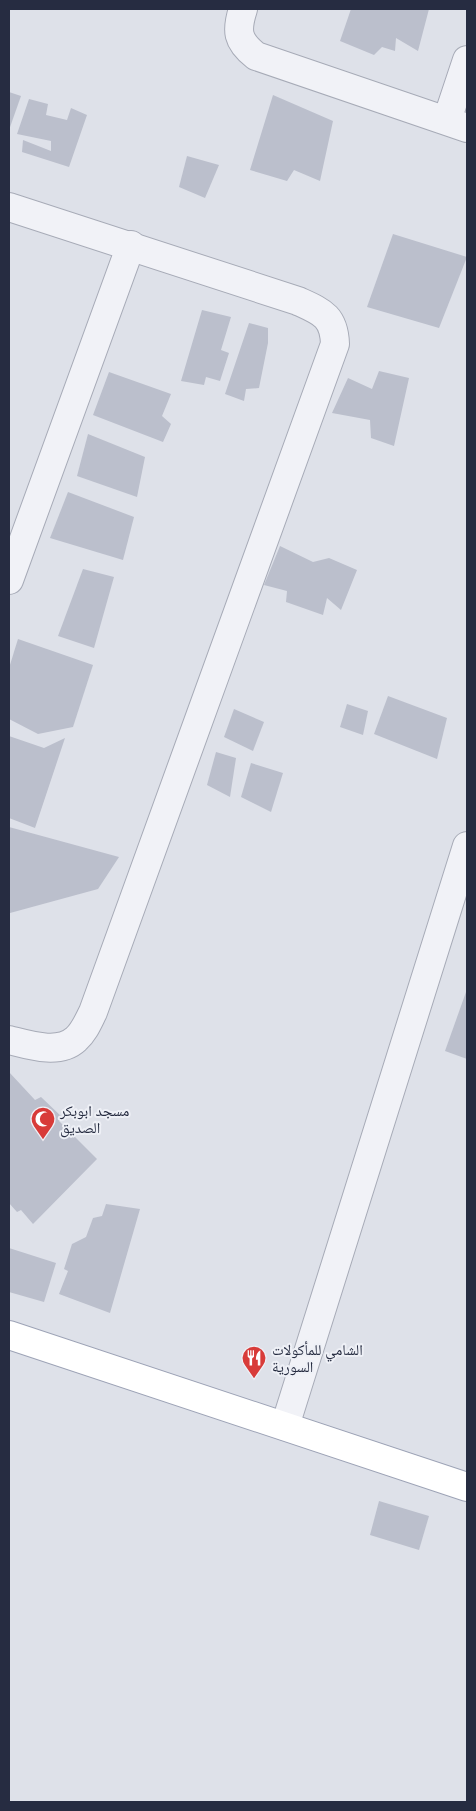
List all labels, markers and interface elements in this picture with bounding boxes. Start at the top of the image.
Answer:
place label: مسجد ابوبكر الصديق [59,1101,130,1138]
mosque icon: مسجد ابوبكر الصديق [30,1106,56,1140]
place label: الشامي للمأكولات السورية [272,1340,363,1376]
restaurant icon: الشامي للمأكولات السورية [241,1345,267,1379]

